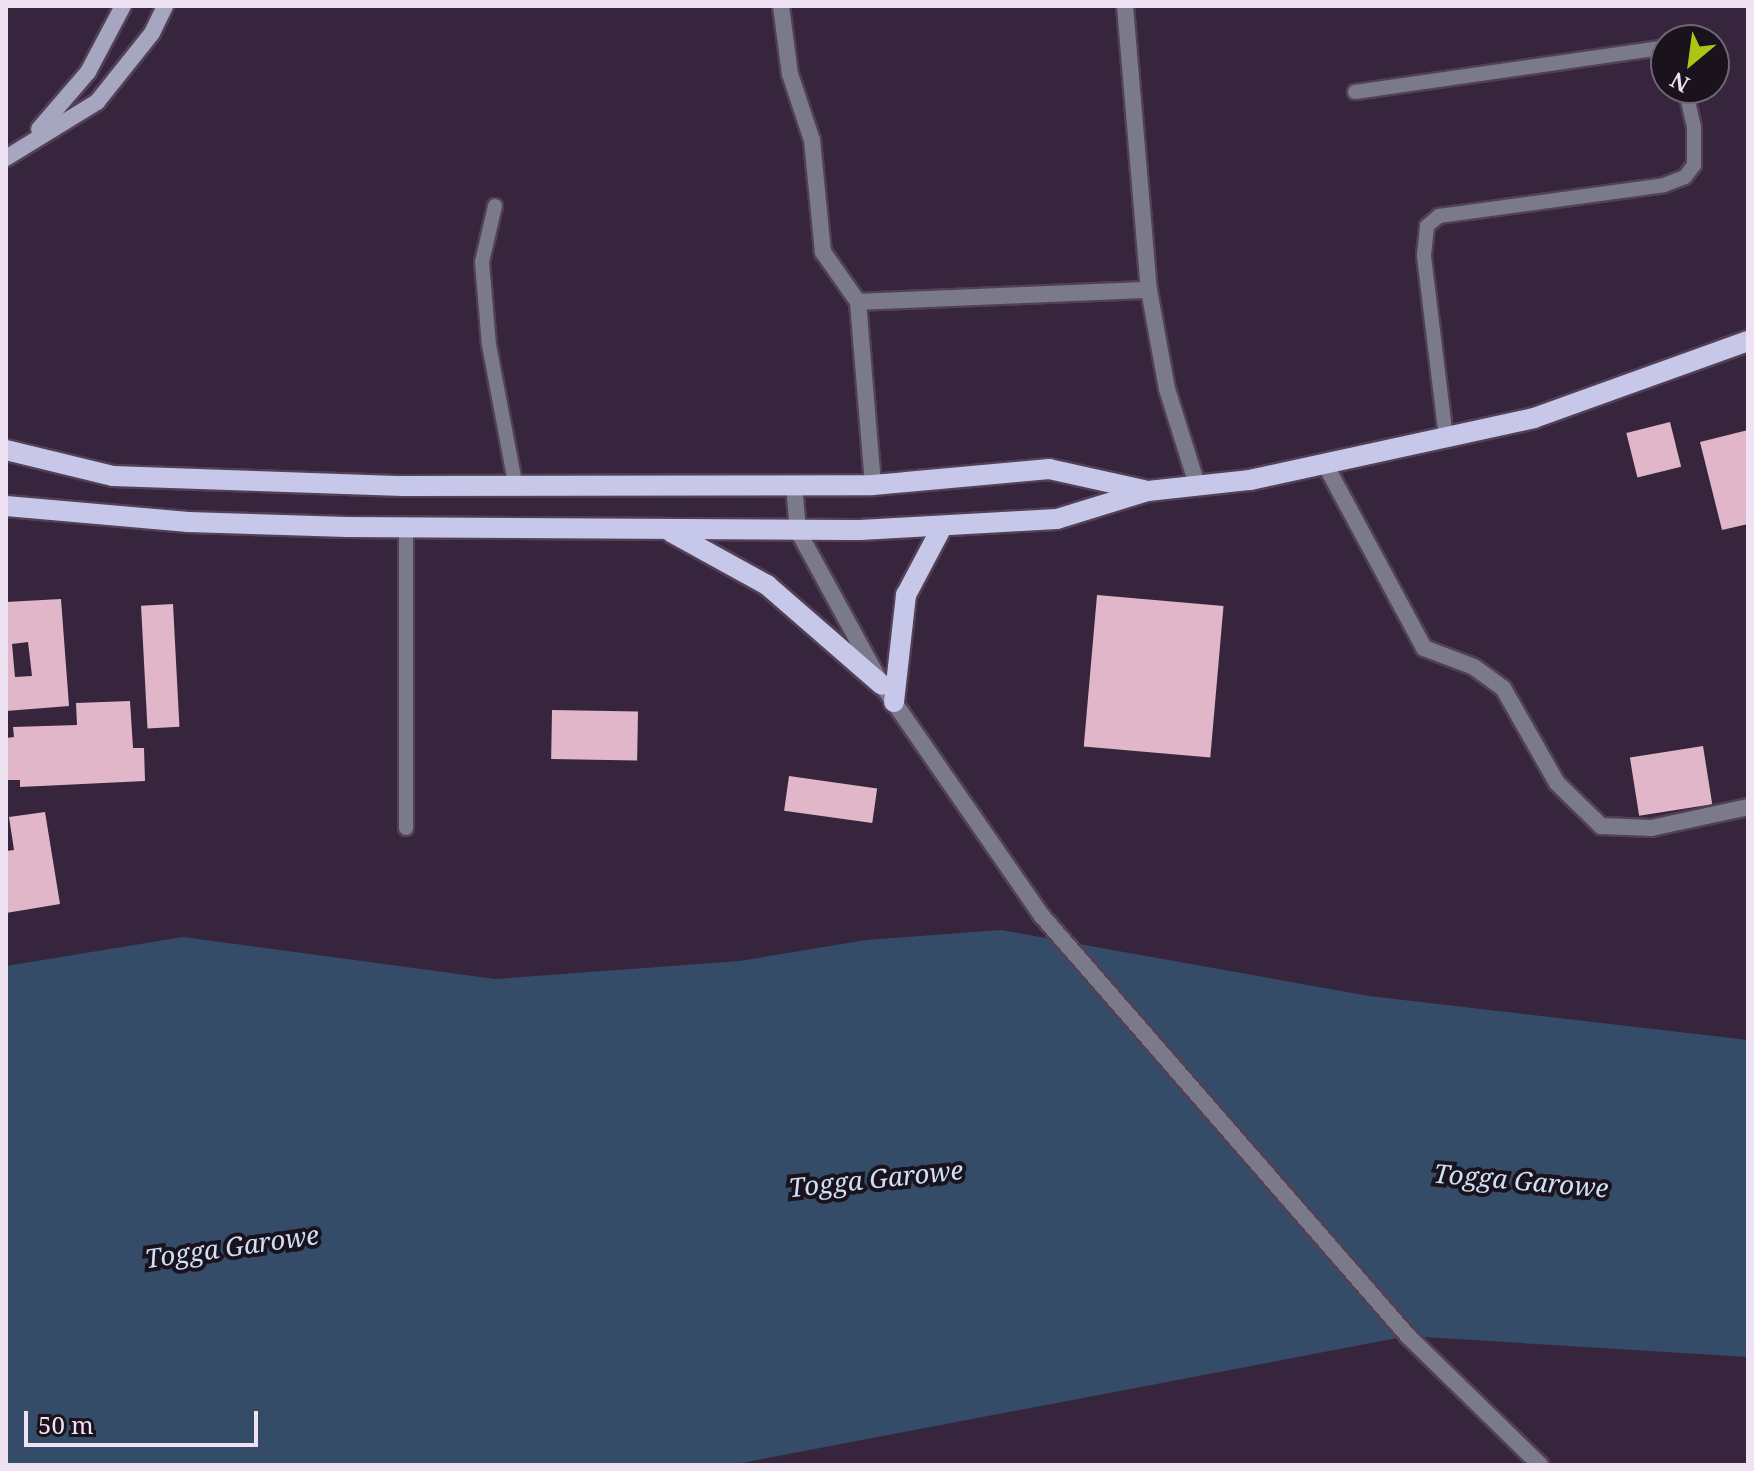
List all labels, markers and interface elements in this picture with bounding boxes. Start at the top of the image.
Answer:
north arrow [1650,24,1730,104]
text: N [1664,66,1694,101]
water label: Togga Garowe [787,1154,965,1204]
water label: Togga Garowe [1432,1158,1610,1204]
water label: Togga Garowe [143,1219,321,1275]
scale bar [28,1395,262,1445]
text: 50 m [38,1408,94,1441]

